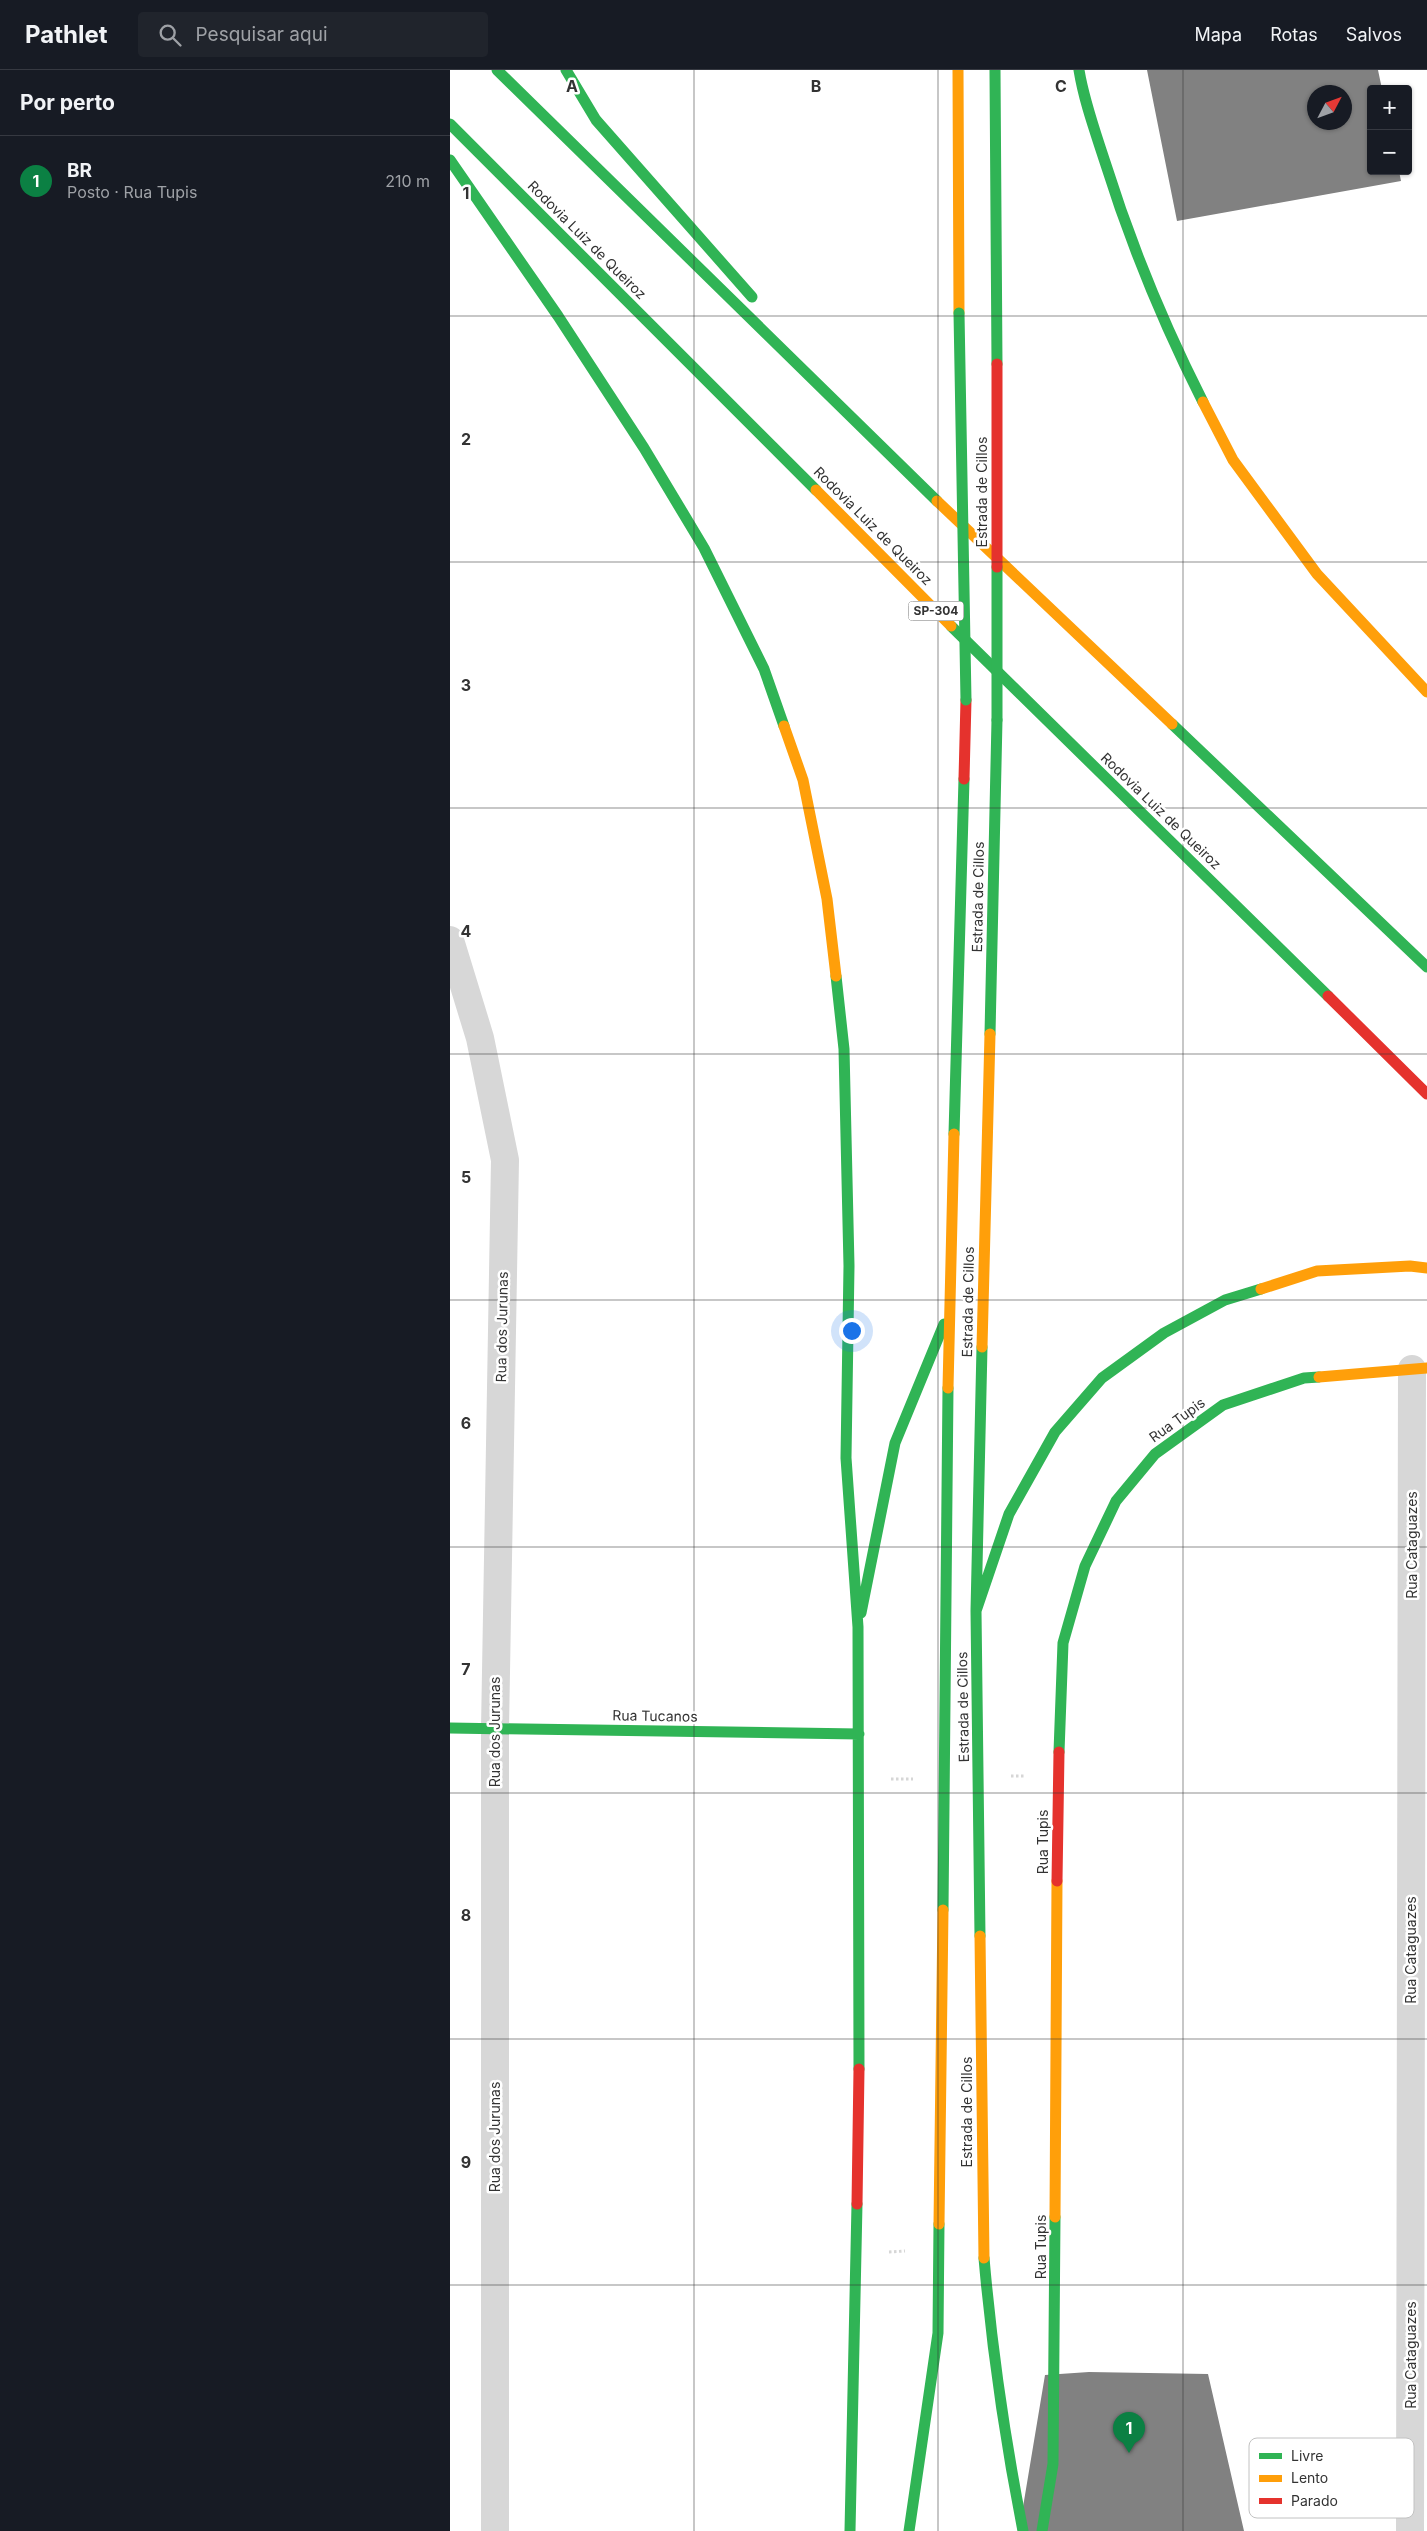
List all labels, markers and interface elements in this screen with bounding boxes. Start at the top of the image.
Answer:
search box [138,12,488,57]
text: Pathlet [25,20,108,49]
icon: search [156,21,184,49]
text: Pesquisar aqui [196,23,328,46]
text: Mapa [1194,24,1242,45]
text: Rotas [1270,24,1318,45]
text: Salvos [1346,24,1402,45]
text: A [566,76,578,96]
text: B [811,76,821,96]
text: C [1055,76,1067,96]
north arrow [1307,85,1352,130]
map controls [1367,85,1412,175]
button: + [1367,85,1412,130]
text: Por perto [20,90,115,115]
button: − [1367,130,1412,175]
text: BR [67,159,92,182]
text: 1 [33,171,39,191]
text: 210 m [385,171,430,191]
street label: Rodovia Luiz de Queiroz [525,177,650,302]
text: Posto · Rua Tupis [67,182,197,202]
text: 1 [463,183,469,203]
text: 2 [461,429,471,449]
street label: Estrada de Cillos [973,437,990,547]
street label: Rodovia Luiz de Queiroz [811,463,936,588]
road number: SP-304 [908,602,964,620]
text: 3 [461,675,471,695]
street label: Rodovia Luiz de Queiroz [1098,749,1225,872]
street label: Estrada de Cillos [968,841,987,953]
text: 4 [461,921,472,941]
text: 5 [461,1167,471,1187]
street label: Estrada de Cillos [958,1246,977,1358]
street label: Rua dos Jurunas [492,1271,511,1382]
your location [839,1318,865,1344]
street label: Rua Tupis [1146,1394,1208,1445]
text: 6 [461,1413,471,1433]
street label: Rua Cataguazes [1403,1491,1420,1599]
street label: Estrada de Cillos [953,1651,972,1763]
text: 7 [461,1659,471,1679]
street label: Rua dos Jurunas [486,1677,503,1787]
street label: Rua Tucanos [612,1706,698,1725]
street label: Rua Tupis [1034,1810,1051,1874]
street label: Rua Cataguazes [1402,1896,1419,2004]
text: 8 [461,1905,471,1925]
street label: Estrada de Cillos [958,2057,975,2167]
street label: Rua dos Jurunas [486,2082,503,2192]
text: 9 [461,2152,471,2172]
street label: Rua Tupis [1032,2215,1049,2279]
street label: Rua Cataguazes [1402,2301,1419,2409]
pin: 1 [1113,2412,1145,2453]
legend [1249,2438,1414,2518]
text: Livre [1291,2447,1323,2464]
text: Lento [1291,2469,1328,2486]
text: Parado [1291,2492,1338,2509]

